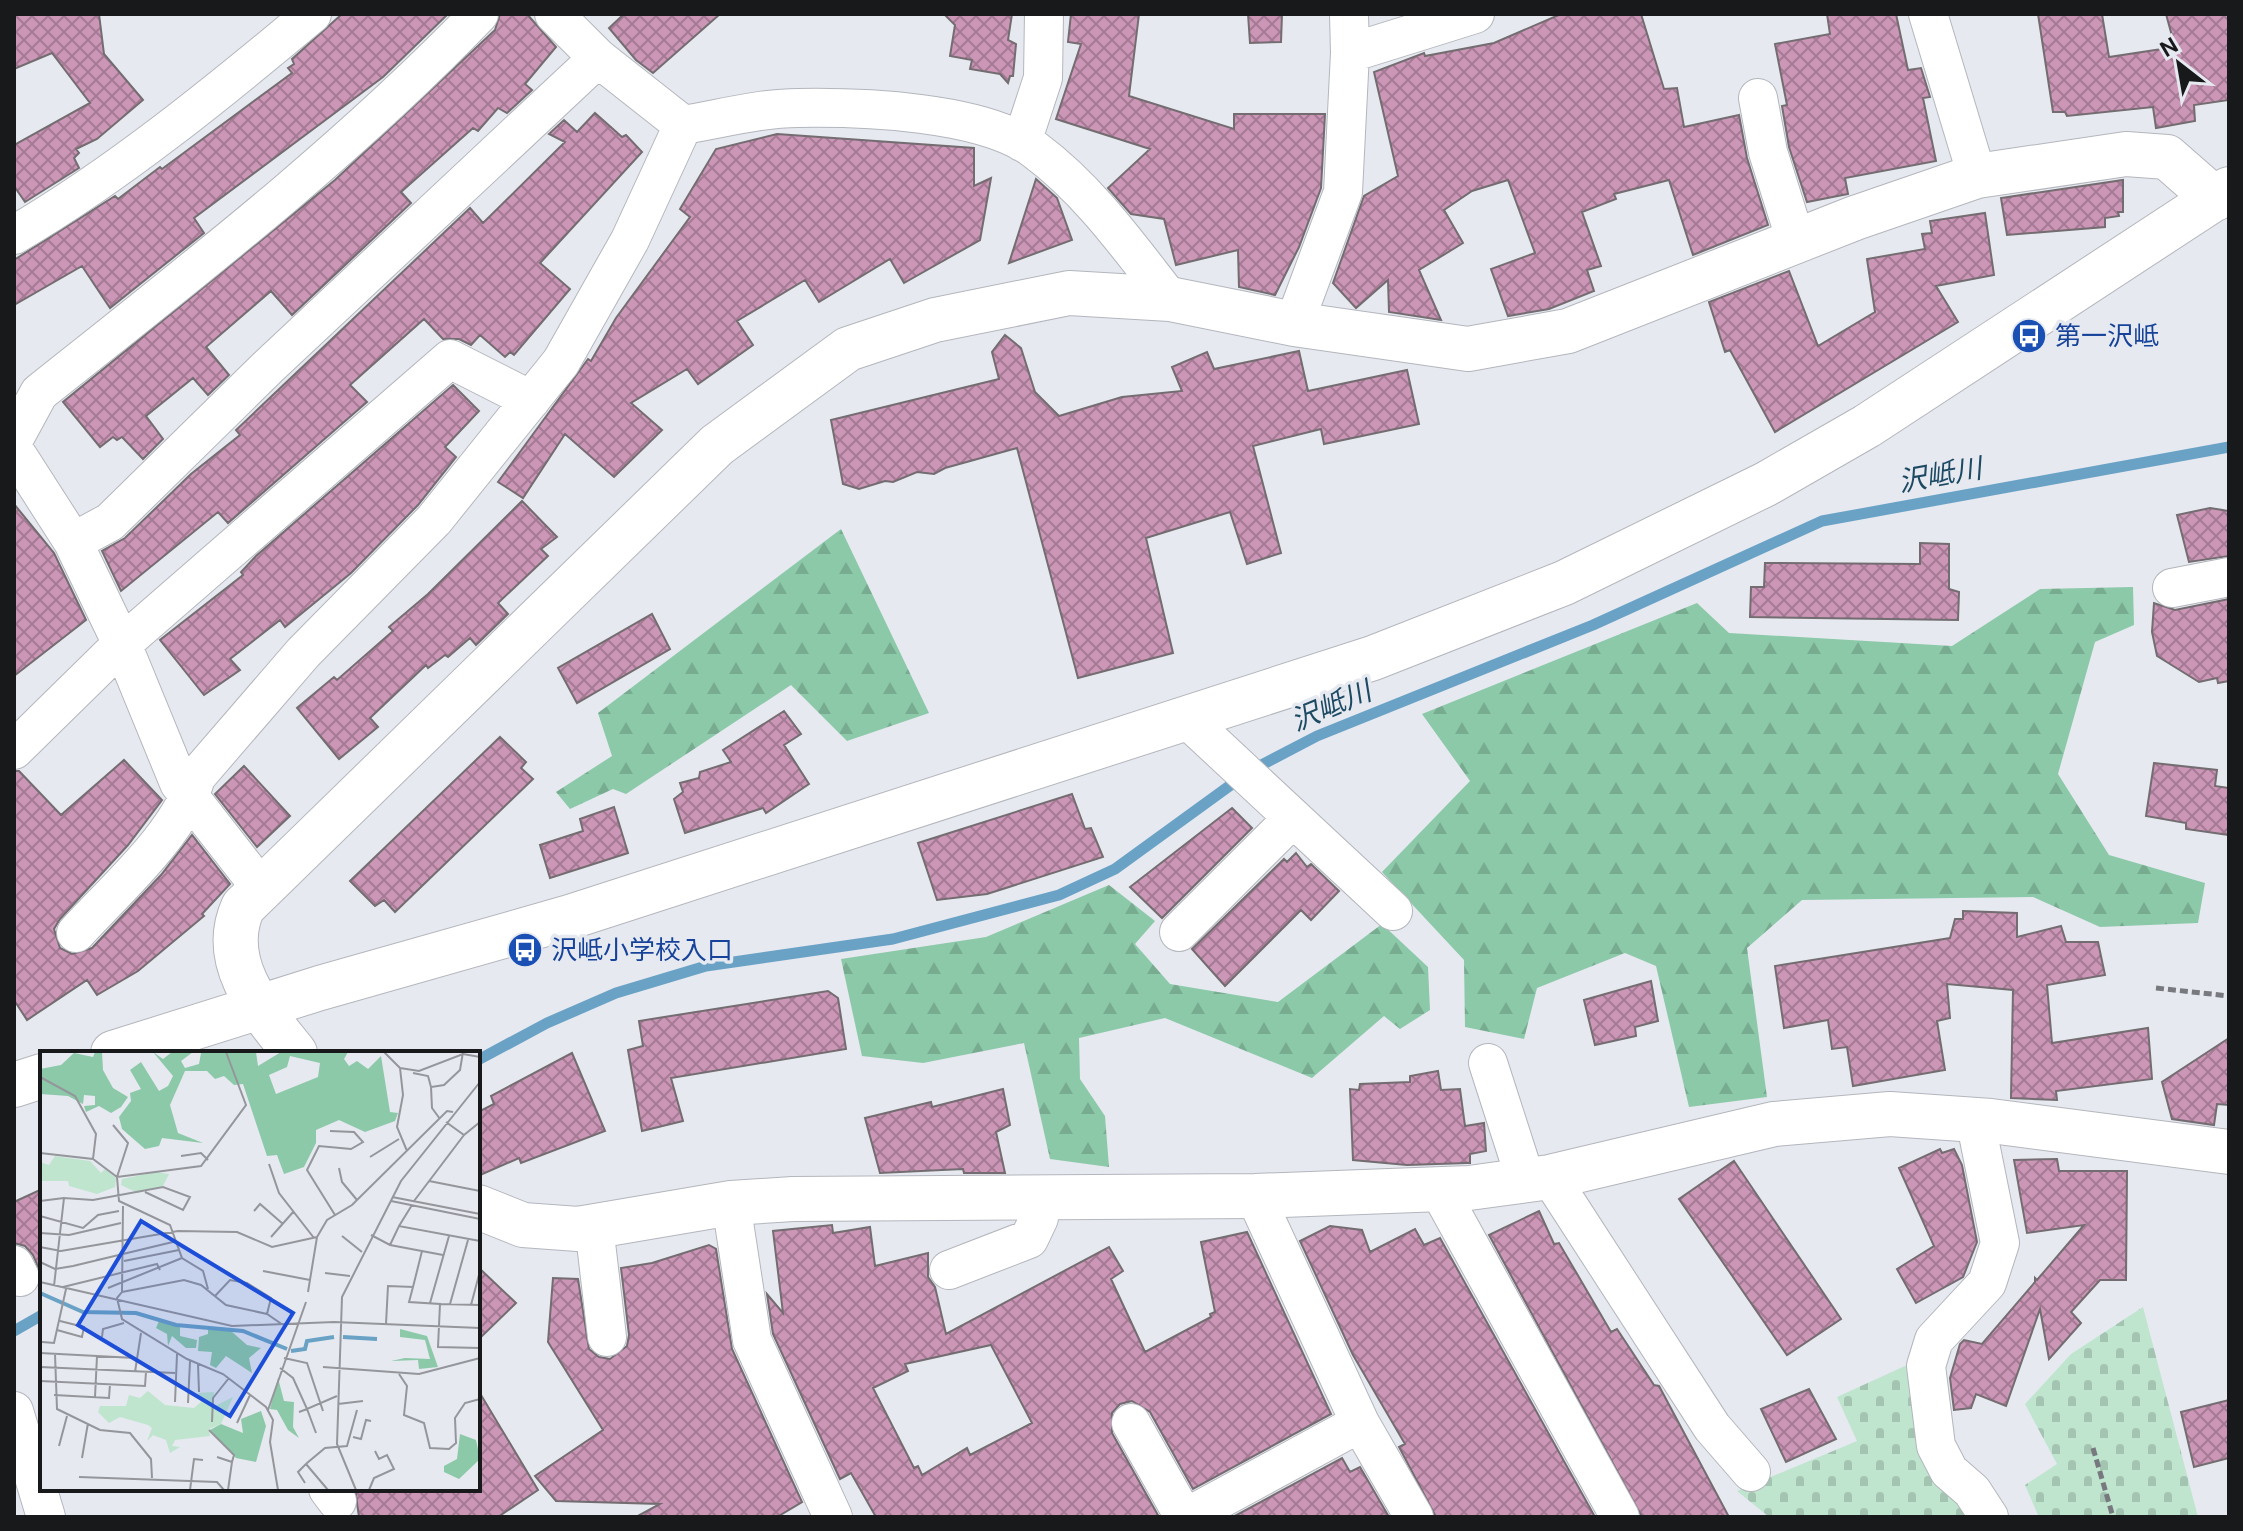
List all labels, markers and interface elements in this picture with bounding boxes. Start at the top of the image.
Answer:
north arrow [2139,24,2219,104]
text: N [2155,31,2183,64]
bus stop icon: 第一沢岻 [2010,317,2048,355]
place label: 第一沢岻 [2055,319,2159,353]
water label: 沢岻川 [1895,449,1988,501]
water label: 沢岻川 [1285,671,1380,739]
bus stop icon: 沢岻小学校入口 [506,931,544,969]
place label: 沢岻小学校入口 [551,933,733,967]
inset map [40,1051,480,1491]

